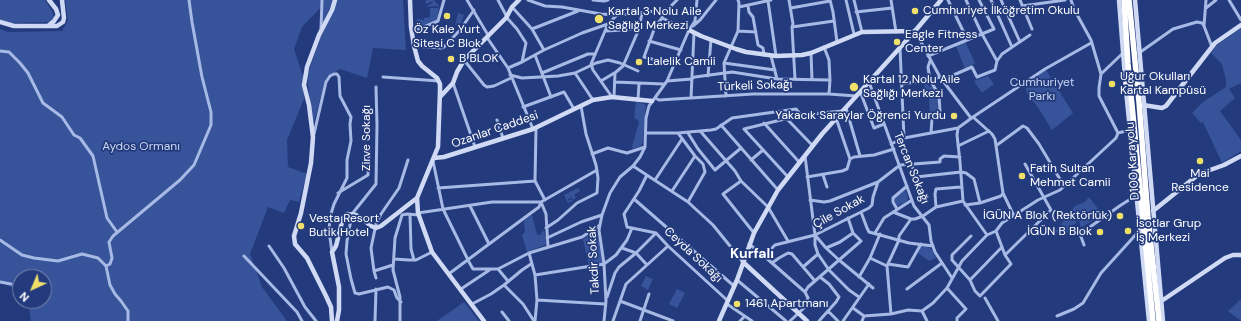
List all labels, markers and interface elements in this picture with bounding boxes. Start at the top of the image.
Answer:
place label: Cumhuriyet İlköğretim Okulu [923,4,1080,18]
place label: Kartal 3 Nolu Aile Sağlığı Merkezi [608,5,702,33]
marker: Cumhuriyet İlköğretim Okulu [910,6,920,16]
marker: Öz Kale Yurt Sitesi C Blok [442,11,452,21]
marker: Kartal 3 Nolu Aile Sağlığı Merkezi [593,13,605,25]
place label: Öz Kale Yurt Sitesi C Blok [413,23,481,51]
place label: Eagle Fitness Center [905,28,977,56]
marker: Eagle Fitness Center [892,37,902,47]
place label: B BLOK [459,52,499,66]
marker: B BLOK [446,54,456,64]
place label: Lalelik Camii [647,55,716,69]
marker: Lalelik Camii [634,57,644,67]
place label: Uğur Okulları Kartal Kampüsü [1120,70,1206,98]
place label: Kartal 12 Nolu Aile Sağlığı Merkezi [863,73,960,101]
park label: Cumhuriyet Parkı [1010,76,1074,104]
street label: Türkeli Sokağı [717,78,793,94]
marker: Uğur Okulları Kartal Kampüsü [1107,79,1117,89]
marker: Kartal 12 Nolu Aile Sağlığı Merkezi [848,81,860,93]
street label: Zirve Sokağı [360,105,374,171]
street label: Ozanlar Caddesi [450,108,540,152]
place label: Yakacık Saraylar Öğrenci Yurdu [775,109,946,123]
marker: Yakacık Saraylar Öğrenci Yurdu [949,111,959,121]
street label: D100 Karayolu [1123,121,1143,201]
street label: Tercan Sokağı [890,130,932,206]
park label: Aydos Ormanı [102,140,180,154]
marker: Mai Residence [1195,156,1205,166]
place label: Fatih Sultan Mehmet Camii [1030,162,1111,190]
place label: Mai Residence [1171,167,1229,195]
marker: Fatih Sultan Mehmet Camii [1017,171,1027,181]
street label: Çile Sokak [811,192,867,232]
place label: İGÜN A Blok (Rektörlük) [983,209,1112,223]
marker: İGÜN A Blok (Rektörlük) [1115,211,1125,221]
place label: Vesta Resort Butik Hotel [309,212,379,240]
place label: İsotlar Grup İş Merkezi [1136,217,1201,245]
marker: Vesta Resort Butik Hotel [296,221,306,231]
street label: Ceyda Sokağı [661,224,725,286]
street label: Takdir Sokak [585,225,603,295]
place label: İGÜN B Blok [1027,225,1092,239]
marker: İsotlar Grup İş Merkezi [1123,226,1133,236]
marker: İGÜN B Blok [1095,227,1105,237]
district label: Kurfalı [730,246,774,262]
north arrow [12,269,52,309]
text: N [17,289,32,305]
place label: 1461 Apartmanı [745,297,828,311]
marker: 1461 Apartmanı [732,299,742,309]

